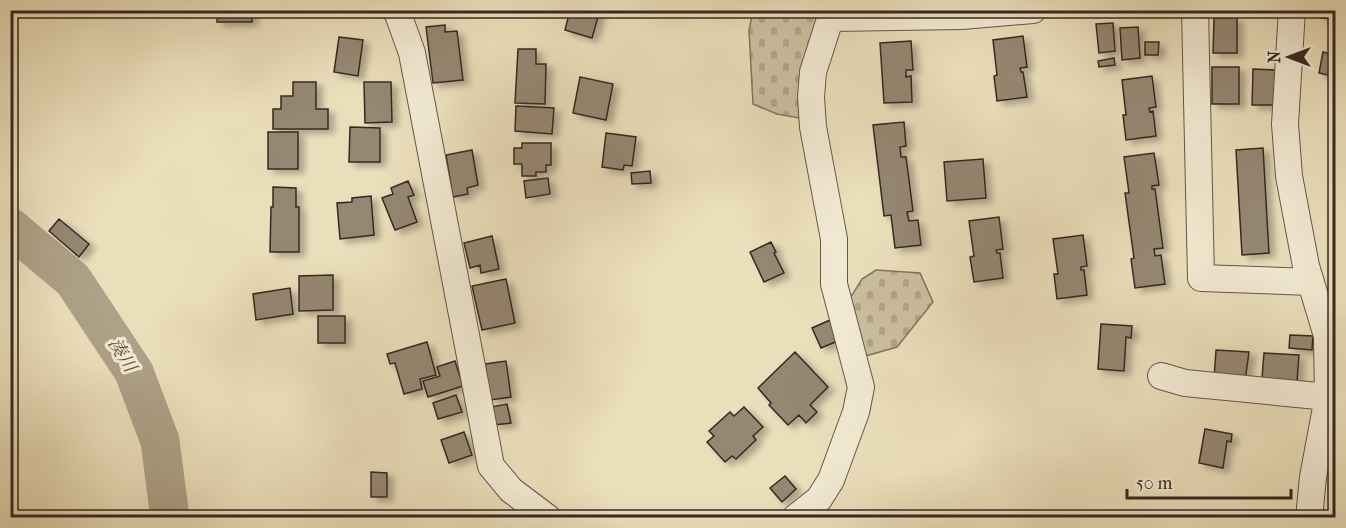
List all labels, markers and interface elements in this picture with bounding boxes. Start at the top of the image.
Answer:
north arrow [1259,27,1319,87]
text: N [1265,50,1284,63]
water label: 湊川 [104,334,142,378]
scale bar [1127,462,1290,500]
text: 50 m [1136,473,1173,494]

